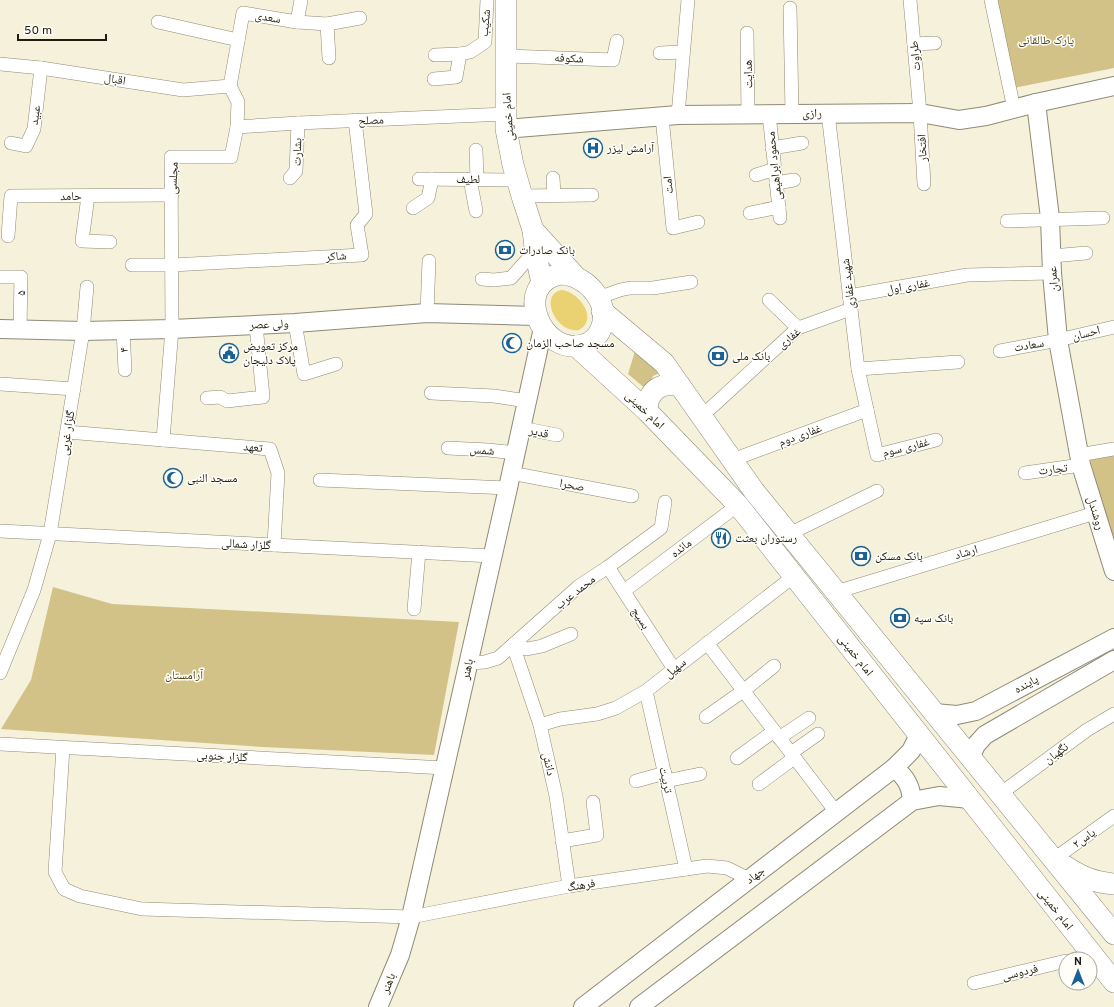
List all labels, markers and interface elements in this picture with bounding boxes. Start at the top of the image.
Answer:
street label: سعدی [254,8,282,28]
street label: شکیب [477,9,495,37]
scale bar [18,16,106,42]
text: 50 m [24,23,52,39]
park label: پارک طالقانی [1018,33,1074,49]
street label: طراوت [907,40,925,72]
street label: شکوفه [554,50,584,68]
street label: هدایت [741,60,757,88]
street label: اقبال [103,70,127,90]
street label: امام خمینی [499,92,519,142]
street label: عبید [27,104,45,126]
street label: رازی [802,106,822,122]
street label: مصلح [358,113,384,129]
street label: محمود ابراهیمی [763,131,787,201]
street label: افتخار [914,133,932,163]
hospital icon: آرامش لیزر [582,137,604,159]
street label: بشارت [290,138,306,166]
place label: آرامش لیزر [606,141,655,157]
street label: مجلسی [165,161,183,195]
street label: لطیف [456,172,480,188]
street label: امت [660,175,678,195]
street label: حامد [60,189,82,205]
bank icon: بانک صادرات [494,239,516,261]
place label: بانک صادرات [519,243,575,259]
street label: شاکر [324,248,347,266]
street label: شهید غفاری [838,257,860,310]
street label: عمران [1045,266,1063,292]
street label: غفاری اول [885,275,931,299]
street label: ۵ [14,290,30,296]
street label: ولی عصر [248,316,289,334]
street label: احسان [1070,323,1102,345]
street label: غفاری [775,324,805,353]
mosque icon: مسجد صاحب الزمان [501,332,523,354]
street label: سعادت [1013,335,1045,356]
place label: مسجد صاحب الزمان [526,336,614,352]
place label: مرکز تعویض پلاک دلیجان [243,339,298,369]
public building icon: مرکز تعویض پلاک دلیجان [218,342,240,364]
bank icon: بانک ملی [707,345,729,367]
street label: ۴ [117,347,133,353]
place label: بانک ملی [732,349,770,365]
street label: امام خمینی [621,388,667,433]
street label: گلزار غربی [57,409,79,457]
street label: غفاری دوم [776,421,824,451]
street label: قدیر [527,423,550,443]
street label: غفاری سوم [881,434,931,462]
street label: تعهد [243,439,264,457]
street label: شمس [469,442,495,460]
street label: تجارت [1038,460,1069,480]
mosque icon: مسجد النبی [162,467,184,489]
place label: مسجد النبی [187,471,238,487]
street label: صحرا [558,476,586,496]
street label: روشندل [1082,494,1108,532]
restaurant icon: رستوران بعثت [710,527,732,549]
place label: رستوران بعثت [735,531,798,547]
street label: گلزار شمالی [221,536,271,554]
street label: مائده [668,536,695,562]
street label: ارشاد [953,542,980,564]
bank icon: بانک مسکن [850,545,872,567]
place label: بانک مسکن [875,549,923,565]
street label: محمد عرب [552,572,599,614]
street label: بسیج [627,604,653,633]
bank icon: بانک سپه [889,607,911,629]
place label: بانک سپه [914,611,953,627]
street label: امام خمینی [834,631,877,680]
street label: سهیل [661,655,690,683]
street label: باهنر [458,657,478,682]
park label: آرامستان [165,668,204,684]
street label: پاینده [1012,672,1042,698]
street label: نگهبان [1041,739,1072,768]
street label: گلزار جنوبی [196,748,248,766]
street label: دانش [538,751,558,777]
street label: تربیت [654,766,676,795]
street label: یاس۲ [1070,825,1099,853]
street label: جهاد [743,863,769,888]
street label: فرهنگ [566,876,597,896]
street label: امام خمینی [1034,885,1077,934]
north arrow [1058,951,1098,991]
text: N [1074,955,1082,969]
street label: فردوسی [1001,961,1040,985]
street label: باهنر [377,971,400,997]

